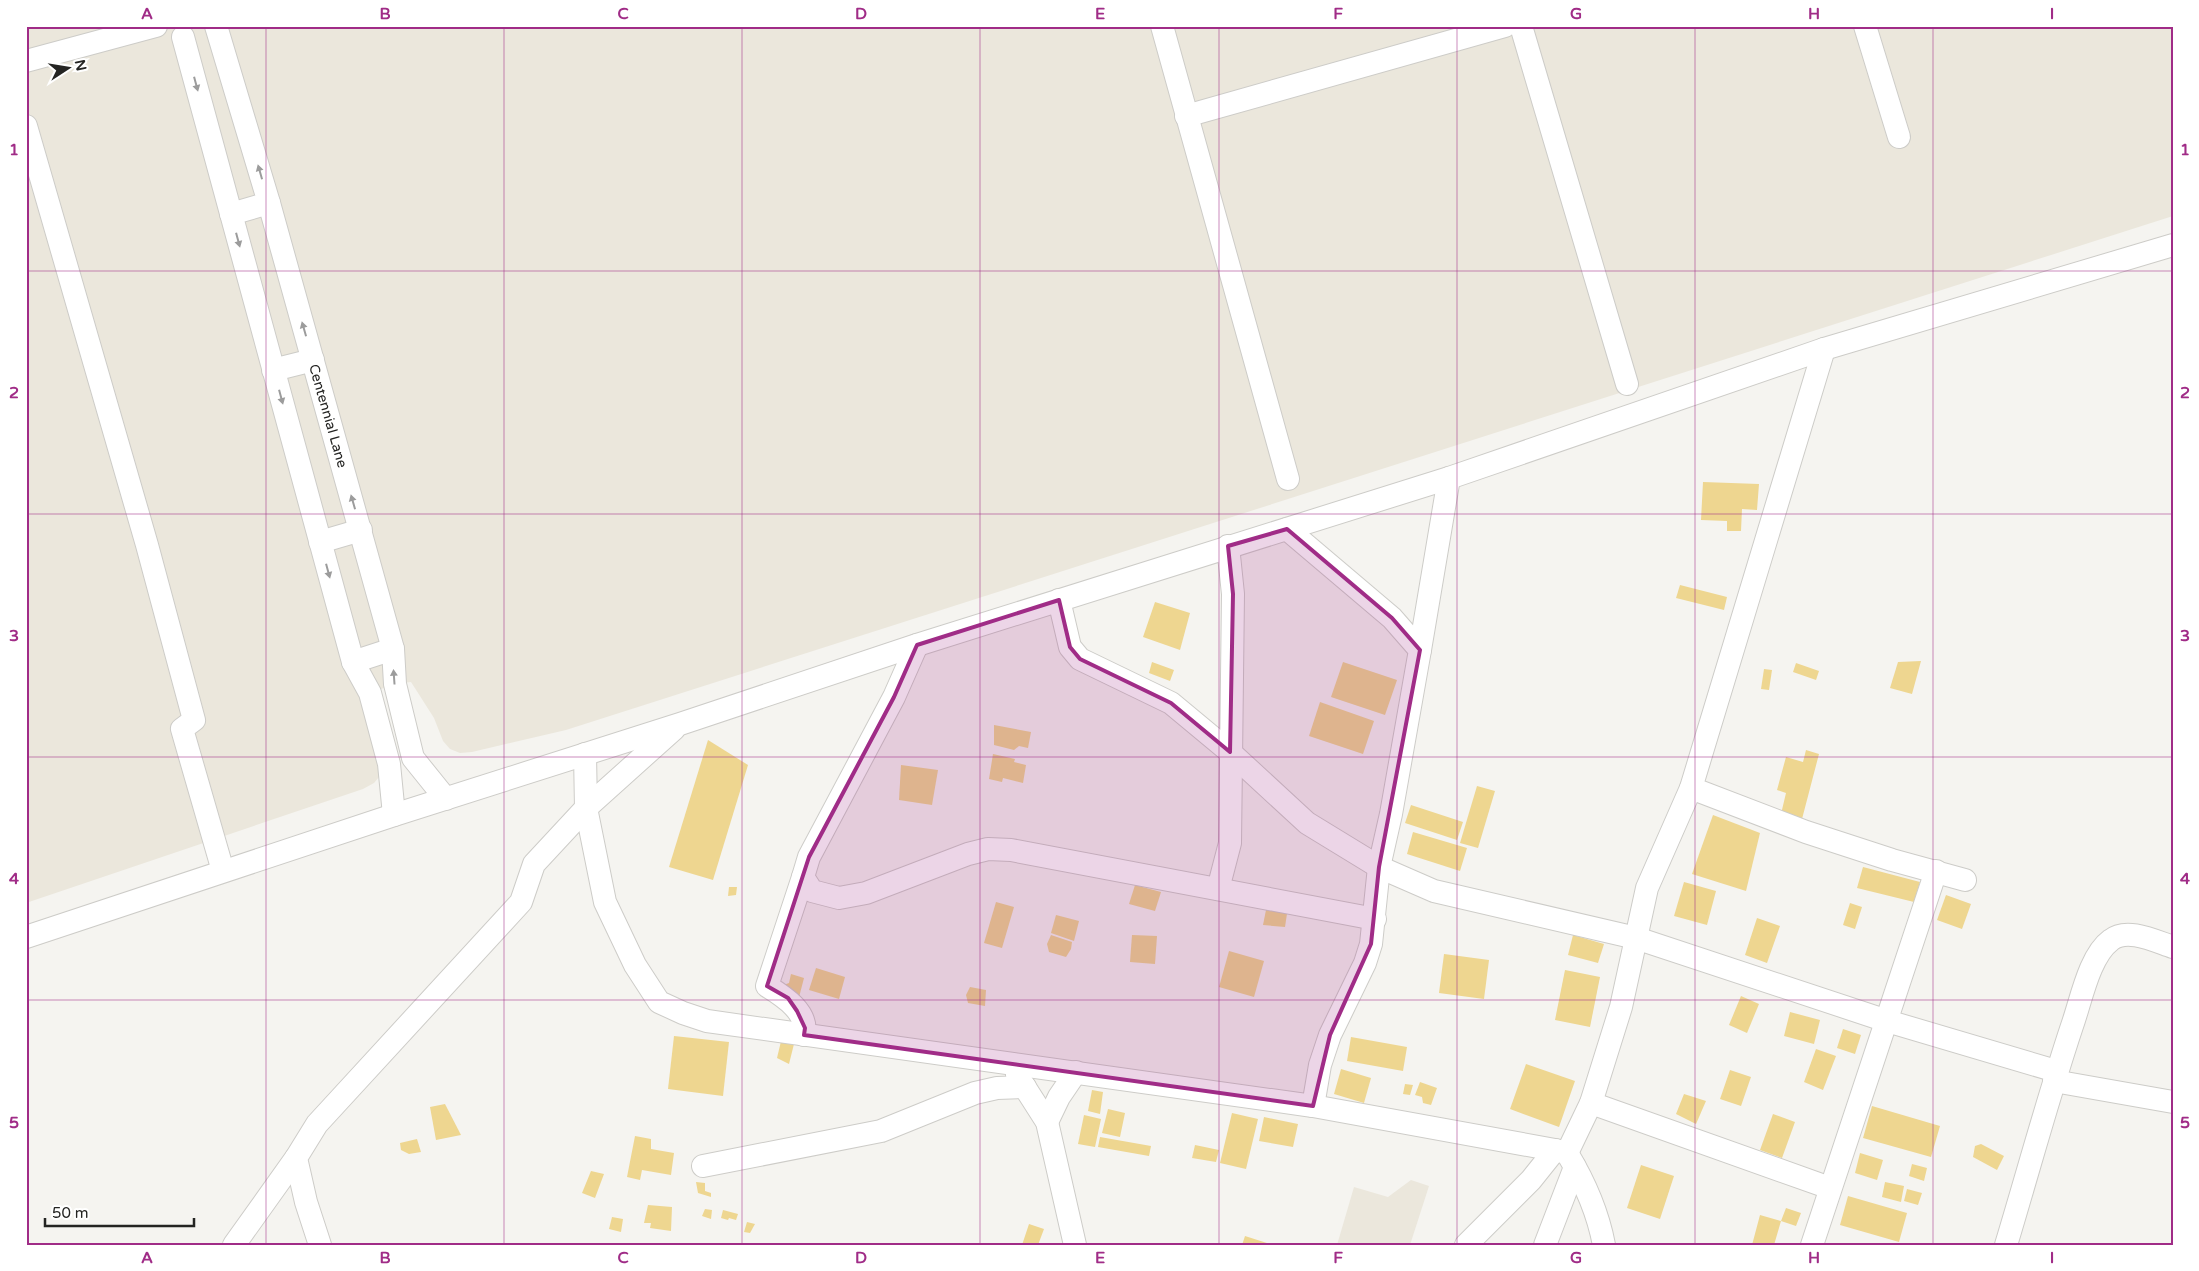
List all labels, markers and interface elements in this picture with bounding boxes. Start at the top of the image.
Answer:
text: A [141,4,153,24]
text: B [379,4,391,24]
text: C [617,4,629,24]
text: D [855,4,867,24]
text: E [1095,4,1105,24]
text: F [1333,4,1343,24]
text: G [1570,4,1582,24]
text: H [1808,4,1820,24]
text: I [2050,4,2054,24]
north arrow [42,42,92,92]
text: N [71,58,90,73]
one-way arrow [192,76,200,91]
text: 1 [9,140,19,160]
text: 1 [2180,140,2190,160]
one-way arrow [255,165,263,180]
one-way arrow [234,233,242,248]
one-way arrow [300,321,308,336]
street label: Centennial Lane [305,362,351,470]
text: 2 [9,383,19,403]
text: 2 [2180,383,2190,403]
one-way arrow [277,390,285,405]
one-way arrow [348,494,356,509]
one-way arrow [324,563,332,579]
text: 3 [9,626,19,646]
text: 3 [2180,626,2190,646]
one-way arrow [390,668,398,684]
text: 4 [9,869,19,889]
text: 4 [2180,869,2190,889]
text: 5 [9,1113,19,1133]
text: 5 [2180,1113,2190,1133]
scale bar [45,1196,194,1228]
text: 50 m [52,1204,89,1222]
text: A [141,1248,153,1268]
text: B [379,1248,391,1268]
text: C [617,1248,629,1268]
text: D [855,1248,867,1268]
text: E [1095,1248,1105,1268]
text: F [1333,1248,1343,1268]
text: G [1570,1248,1582,1268]
text: H [1808,1248,1820,1268]
text: I [2050,1248,2054,1268]

